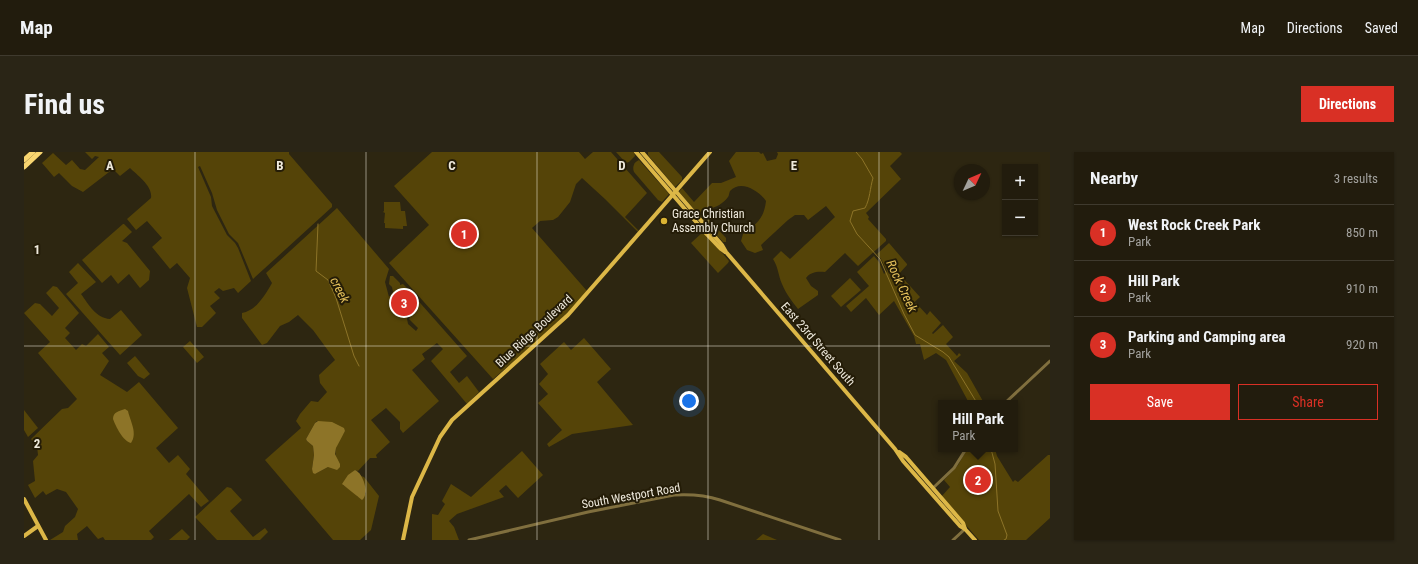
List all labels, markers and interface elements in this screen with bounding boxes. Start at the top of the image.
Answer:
text: Map [20,16,53,39]
text: Map [1241,20,1265,36]
text: Directions [1287,20,1343,36]
text: Saved [1365,20,1398,36]
button: Directions [1301,86,1394,122]
text: Find us [24,88,105,121]
text: A [106,158,114,173]
text: B [276,158,284,173]
text: C [448,158,456,173]
text: D [618,158,626,173]
text: E [791,158,798,173]
north arrow [954,164,990,200]
map controls [1002,164,1038,236]
button: + [1002,164,1038,200]
text: Nearby [1090,168,1138,188]
text: 3 results [1334,171,1378,186]
button: − [1002,200,1038,236]
place label: Grace Christian Assembly Church [672,207,754,235]
marker: Grace Christian Assembly Church [659,216,669,226]
text: West Rock Creek Park [1128,216,1260,234]
pin: 1 [451,219,477,249]
text: 1 [1100,225,1106,240]
text: 850 m [1346,225,1378,240]
text: Park [1128,234,1151,249]
text: 1 [34,242,40,257]
water label: Rock Creek [883,258,921,315]
text: Hill Park [1128,272,1180,290]
water label: creek [327,275,353,306]
text: 2 [1100,281,1106,296]
text: 910 m [1346,281,1378,296]
pin: 3 [391,288,417,318]
text: Park [1128,290,1151,305]
street label: Blue Ridge Boulevard [493,292,575,370]
street label: East 23rd Street South [778,299,858,389]
text: Parking and Camping area [1128,328,1286,346]
text: 3 [1100,337,1106,352]
text: 920 m [1346,337,1378,352]
text: Park [1128,346,1151,361]
button: Save [1090,384,1230,420]
button: Share [1238,384,1378,420]
your location [679,391,699,411]
popup [938,400,1018,452]
text: Hill Park [952,410,1004,428]
text: Park [952,428,975,443]
text: 2 [34,436,41,451]
pin: 2 [965,465,991,495]
street label: South Westport Road [581,480,682,512]

